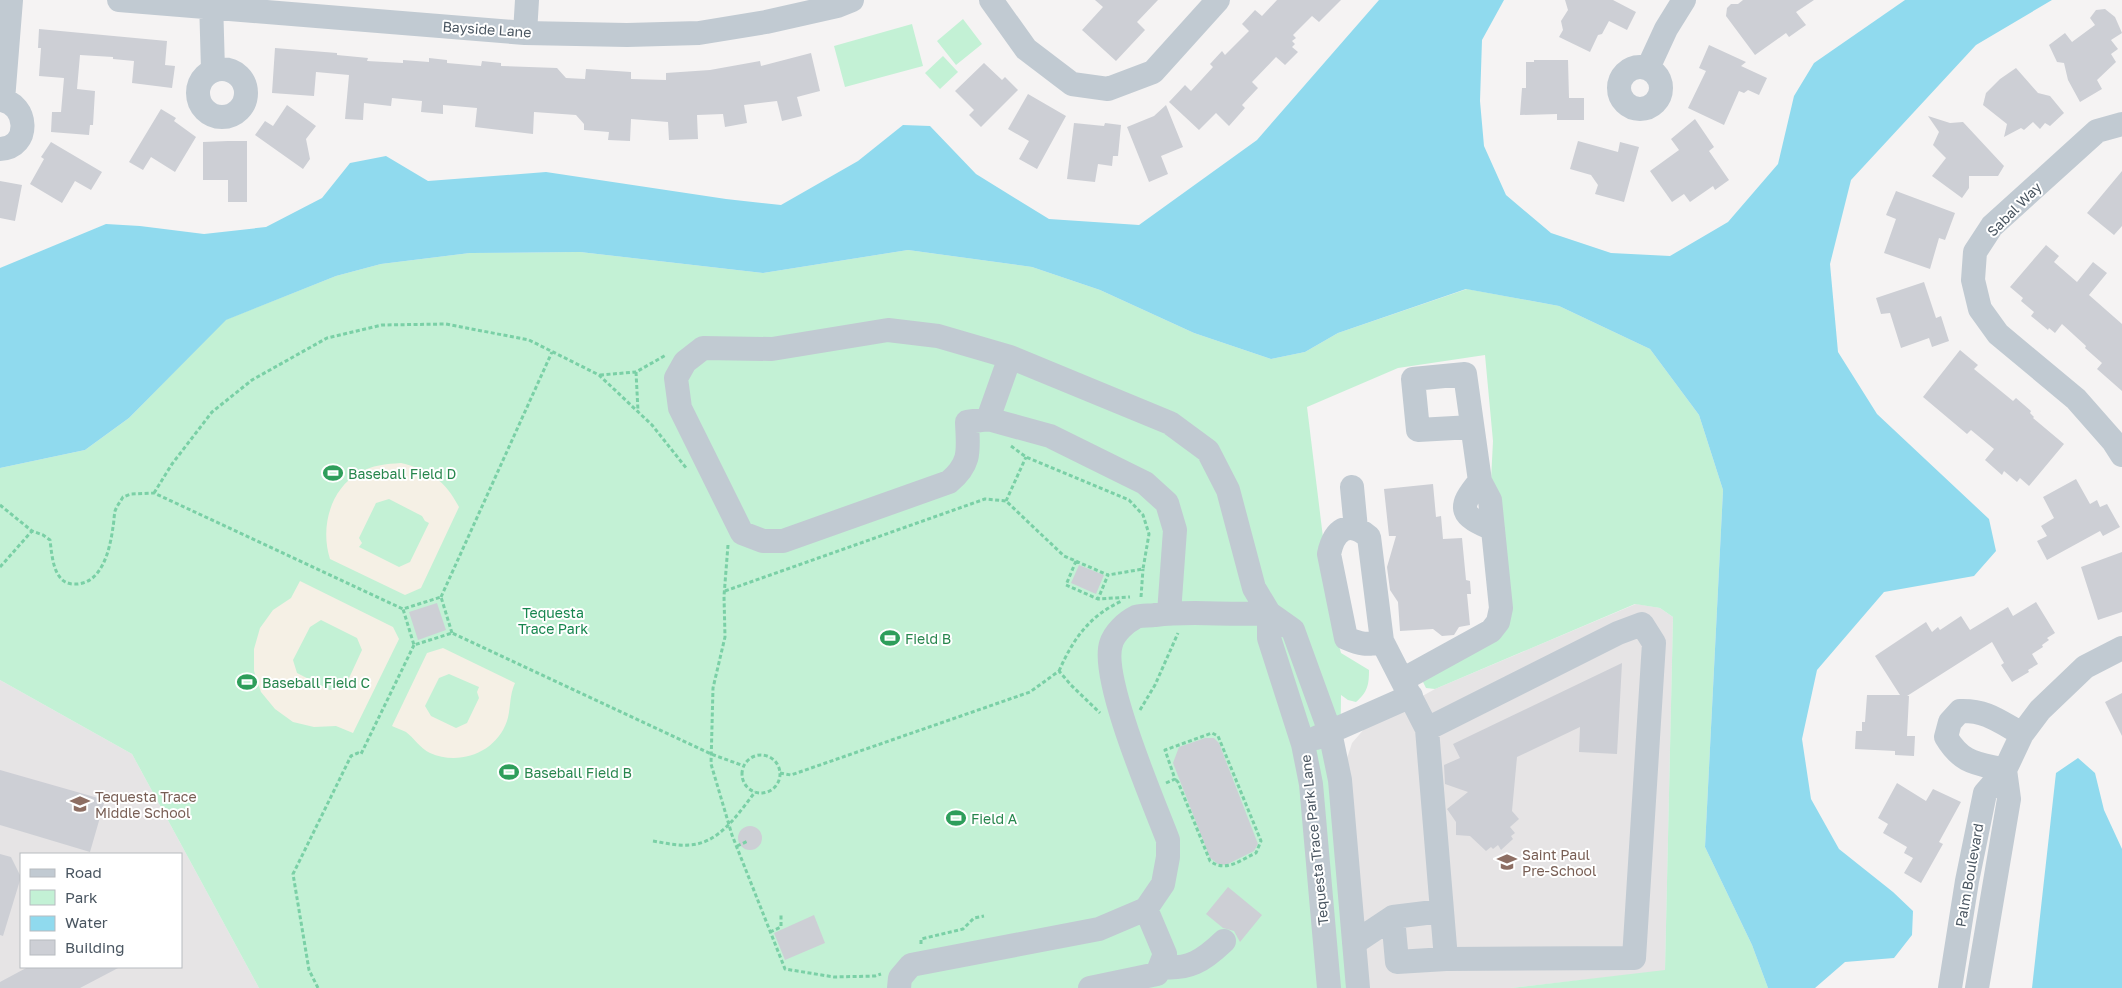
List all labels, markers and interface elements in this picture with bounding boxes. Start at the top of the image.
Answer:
street label: Bayside Lane [442,17,532,41]
street label: Sabal Way [1983,178,2045,240]
sports icon: Baseball Field D [322,462,344,484]
place label: Baseball Field D [348,465,456,482]
park label: Tequesta Trace Park [518,604,588,637]
sports icon: Field B [879,627,901,649]
place label: Field B [905,630,951,647]
sports icon: Baseball Field C [236,671,258,693]
place label: Baseball Field C [262,674,370,691]
street label: Tequesta Trace Park Lane [1297,754,1331,926]
sports icon: Baseball Field B [498,761,520,783]
place label: Baseball Field B [524,764,632,781]
place label: Tequesta Trace Middle School [95,788,197,821]
school or university icon: Tequesta Trace Middle School [69,793,91,815]
sports icon: Field A [945,807,967,829]
place label: Field A [971,810,1018,827]
street label: Palm Boulevard [1952,822,1986,928]
place label: Saint Paul Pre-School [1522,846,1596,879]
school or university icon: Saint Paul Pre-School [1496,851,1518,873]
legend [20,853,182,968]
text: Road [65,863,102,881]
text: Park [65,888,98,906]
text: Water [65,913,108,931]
text: Building [65,938,125,956]

